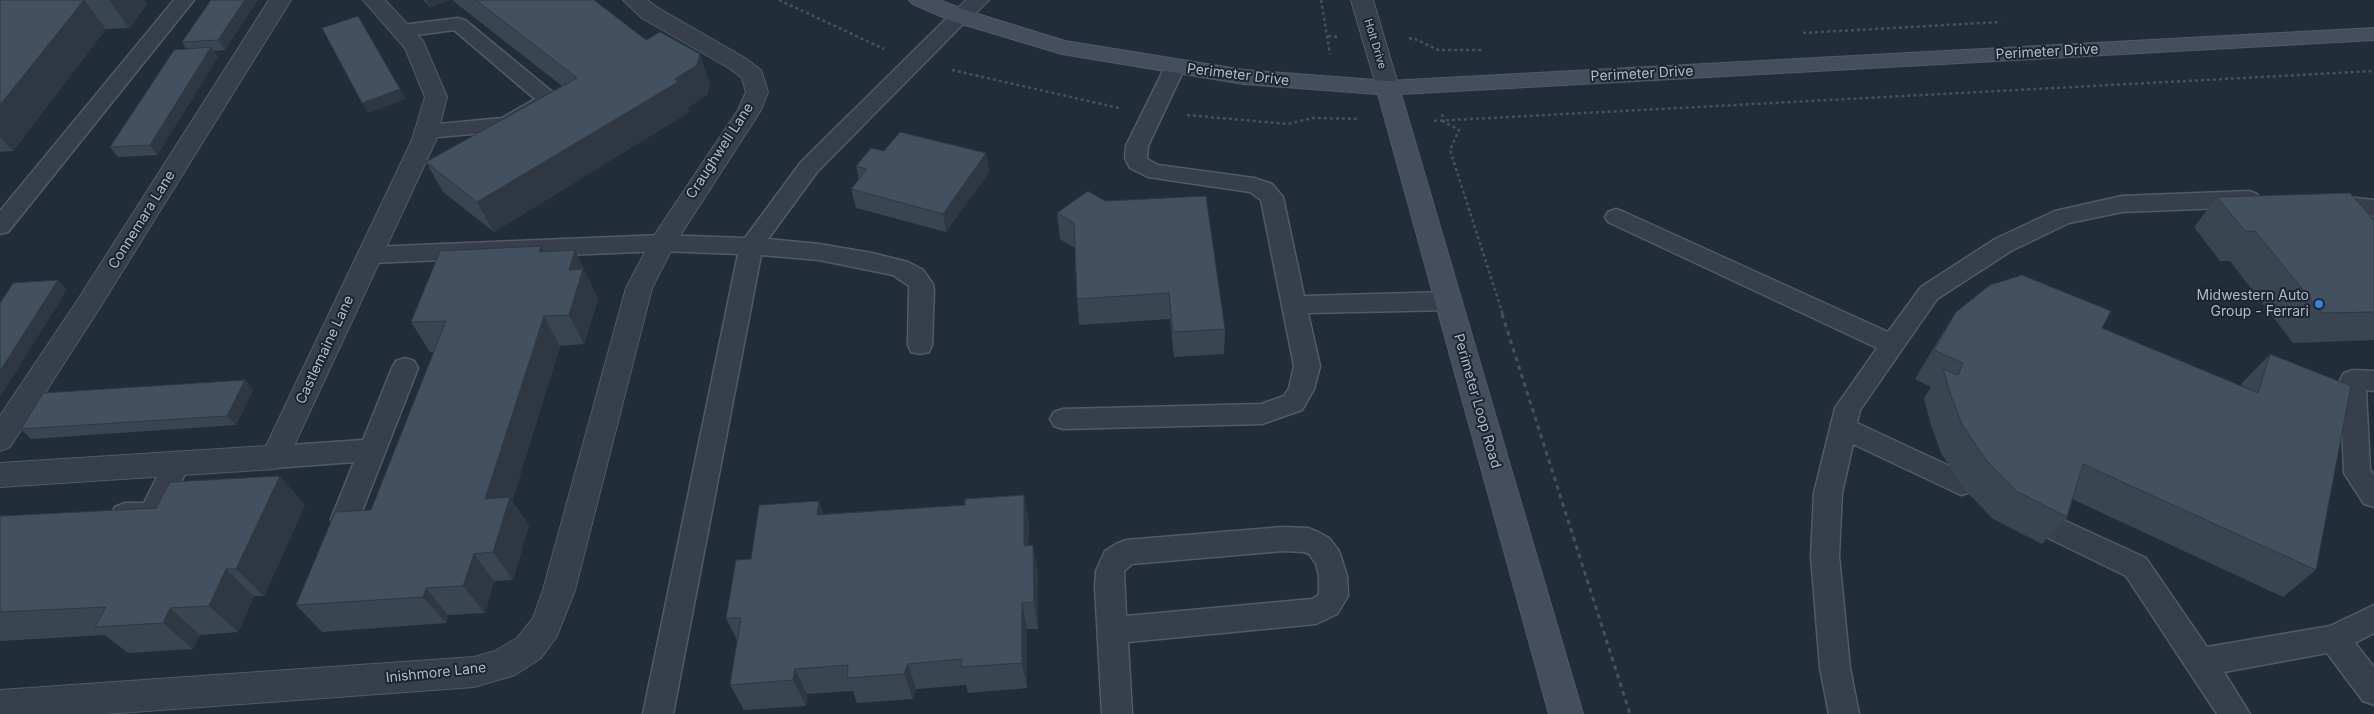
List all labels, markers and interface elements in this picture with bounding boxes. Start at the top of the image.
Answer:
street label: Holt Drive [1361,17,1389,71]
street label: Perimeter Drive [1995,41,2099,63]
street label: Perimeter Drive [1186,60,1290,90]
street label: Perimeter Drive [1590,63,1694,85]
street label: Craughwell Lane [683,100,757,202]
street label: Connemara Lane [105,168,179,272]
place label: Midwestern Auto Group - Ferrari [2197,288,2309,321]
street label: Castlemaine Lane [293,293,357,407]
marker: Midwestern Auto Group - Ferrari [2313,298,2325,310]
street label: Perimeter Loop Road [1450,332,1504,470]
street label: Inishmore Lane [385,659,487,687]

